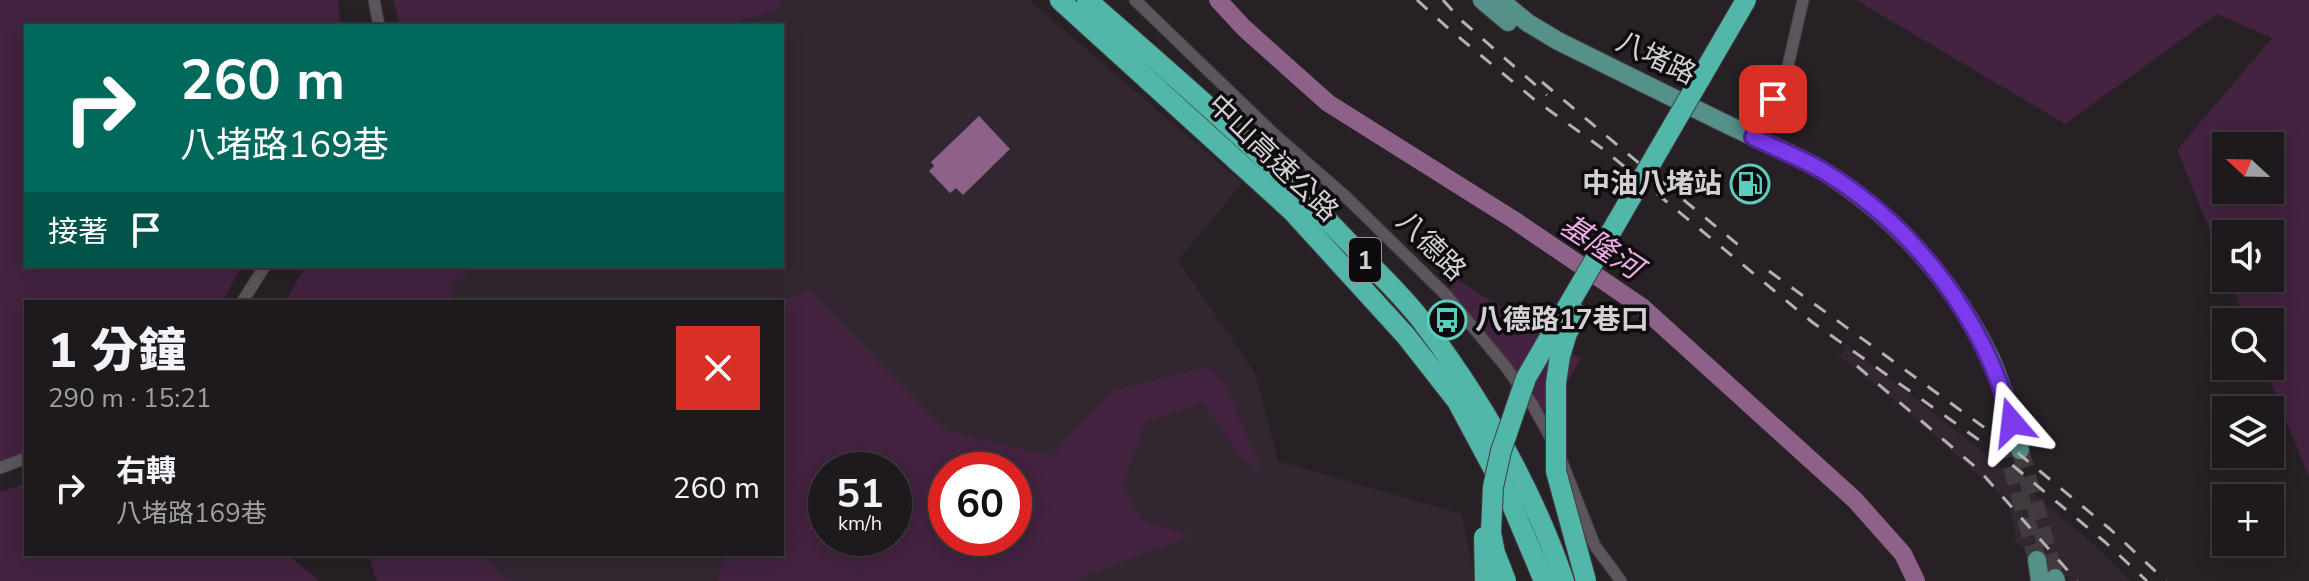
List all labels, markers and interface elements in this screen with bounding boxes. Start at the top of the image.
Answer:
street label: 八堵路 [1610,23,1702,93]
text: 260 m [180,42,345,119]
icon: right [48,56,152,160]
pin [1739,65,1807,133]
icon: arrive [1751,77,1795,121]
street label: 中山高速公路 [1199,86,1347,230]
text: 八堵路169巷 [180,121,389,170]
north arrow [2212,132,2284,204]
map controls [2212,132,2284,556]
fuel station icon: 中油八堵站 [1729,163,1771,205]
place label: 中油八堵站 [1582,165,1722,203]
street label: 八德路 [1388,203,1474,289]
water label: 基隆河 [1552,205,1654,291]
icon: arrive [124,208,168,252]
text: 接著 [48,212,108,253]
button: sound [2212,220,2284,292]
road number: 1 [1349,238,1381,282]
bus stop icon: 八德路17巷口 [1426,299,1468,341]
place label: 八德路17巷口 [1475,301,1649,339]
button: search [2212,308,2284,380]
text: 1 分鐘 [48,318,186,384]
button: close [676,326,760,410]
position arrow [1970,380,2054,464]
text: 290 m · 15:21 [48,381,211,416]
button: layers [2212,396,2284,468]
text: 右轉 [116,451,176,492]
speed limit sign: 60 [928,452,1032,556]
icon: right [48,466,92,510]
text: 51 [836,467,884,521]
text: 260 m [673,468,760,509]
button: + [2212,484,2284,556]
text: 八堵路169巷 [116,496,267,531]
text: km/h [838,510,882,537]

